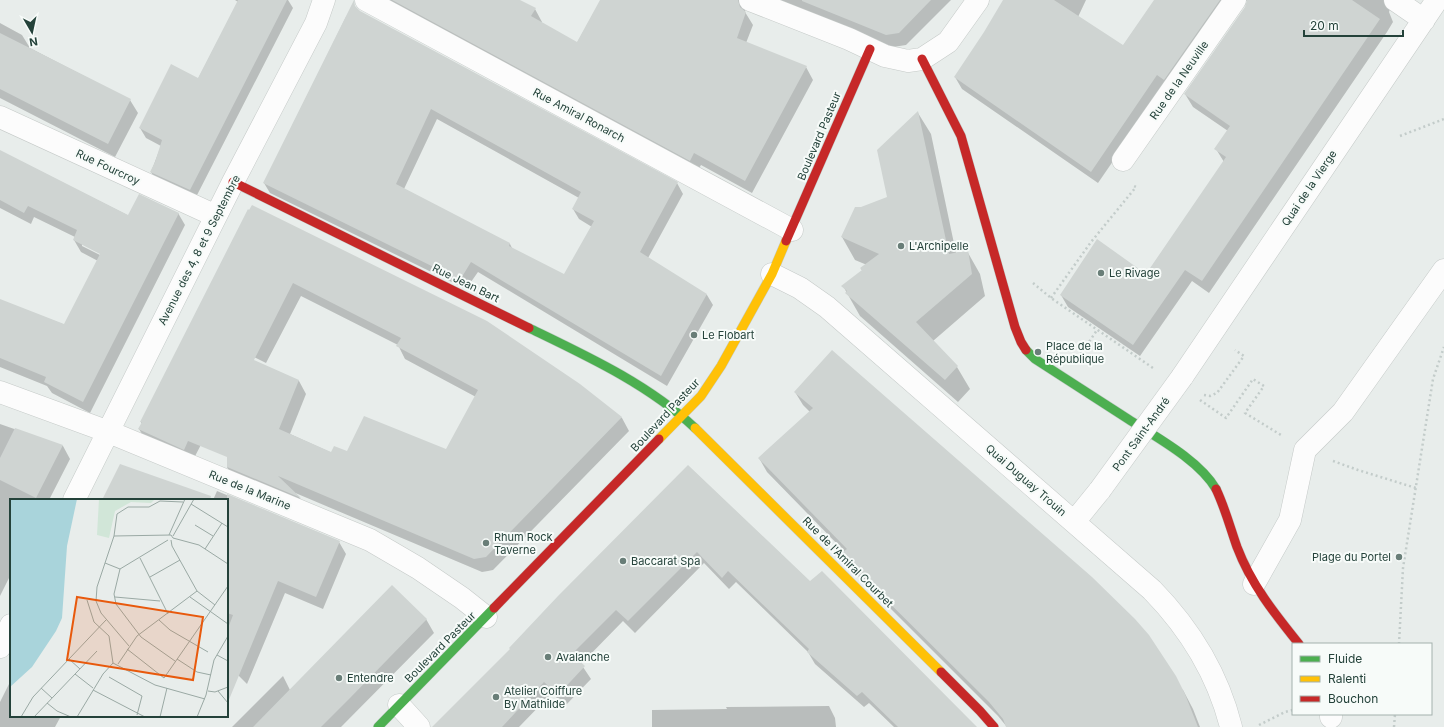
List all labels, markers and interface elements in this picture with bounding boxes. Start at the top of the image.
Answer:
north arrow [12,12,52,52]
scale bar [1304,12,1403,38]
text: 20 m [1310,18,1339,33]
text: N [28,34,39,49]
street label: Rue de la Neuville [1147,38,1211,122]
street label: Rue Amiral Ronarch [531,85,627,145]
street label: Boulevard Pasteur [794,90,844,182]
street label: Rue Fourcroy [74,146,142,188]
street label: Quai de la Vierge [1278,147,1340,229]
street label: Avenue des 4, 8 et 9 Septembre [155,173,243,327]
place label: L'Archipelle [909,239,969,253]
marker: L'Archipelle [896,241,906,251]
street label: Rue Jean Bart [430,261,502,305]
place label: Le Rivage [1109,266,1160,280]
marker: Le Rivage [1096,268,1106,278]
place label: Le Flobart [702,328,755,342]
marker: Le Flobart [689,330,699,340]
place label: Place de la République [1046,339,1104,366]
marker: Place de la République [1033,347,1043,357]
street label: Boulevard Pasteur [628,376,702,454]
street label: Pont Saint-André [1109,394,1173,474]
street label: Quai Duguay Trouin [983,441,1069,519]
street label: Rue de la Marine [207,467,293,513]
inset map [10,499,228,717]
street label: Rue de l'Amiral Courbet [800,514,897,611]
place label: Rhum Rock Taverne [494,530,553,557]
marker: Rhum Rock Taverne [481,538,491,548]
place label: Plage du Portel [1312,550,1391,564]
marker: Plage du Portel [1394,552,1404,562]
place label: Baccarat Spa [631,554,700,568]
marker: Baccarat Spa [618,556,628,566]
street label: Boulevard Pasteur [402,609,478,685]
legend [1292,643,1432,715]
place label: Avalanche [556,650,610,664]
text: Fluide [1328,651,1362,666]
marker: Avalanche [543,652,553,662]
place label: Entendre [347,671,394,685]
text: Ralenti [1328,671,1366,686]
marker: Entendre [334,673,344,683]
place label: Atelier Coiffure By Mathilde [504,684,582,711]
text: Bouchon [1328,691,1378,706]
marker: Atelier Coiffure By Mathilde [491,692,501,702]

